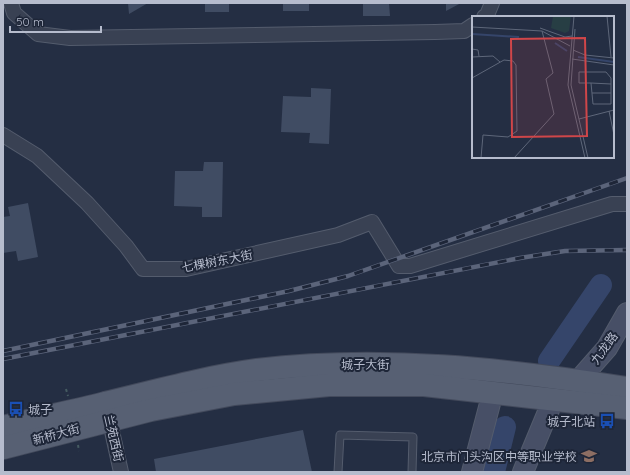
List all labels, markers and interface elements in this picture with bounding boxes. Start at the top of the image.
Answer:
scale bar [10,8,101,34]
text: 50 m [16,14,44,29]
inset map [472,16,614,158]
street label: 七棵树东大街 [180,247,254,275]
street label: 九龙路 [587,329,621,367]
street label: 城子大街 [341,357,389,372]
bus stop icon: 城子 [7,400,25,418]
place label: 城子 [28,402,52,417]
bus stop icon: 城子北站 [598,412,616,430]
street label: 兰苑西街 [101,413,127,463]
place label: 城子北站 [547,414,595,429]
street label: 新桥大街 [31,421,81,447]
school or university icon: 北京市门头沟区中等职业学校 [580,447,598,465]
place label: 北京市门头沟区中等职业学校 [421,449,577,464]

